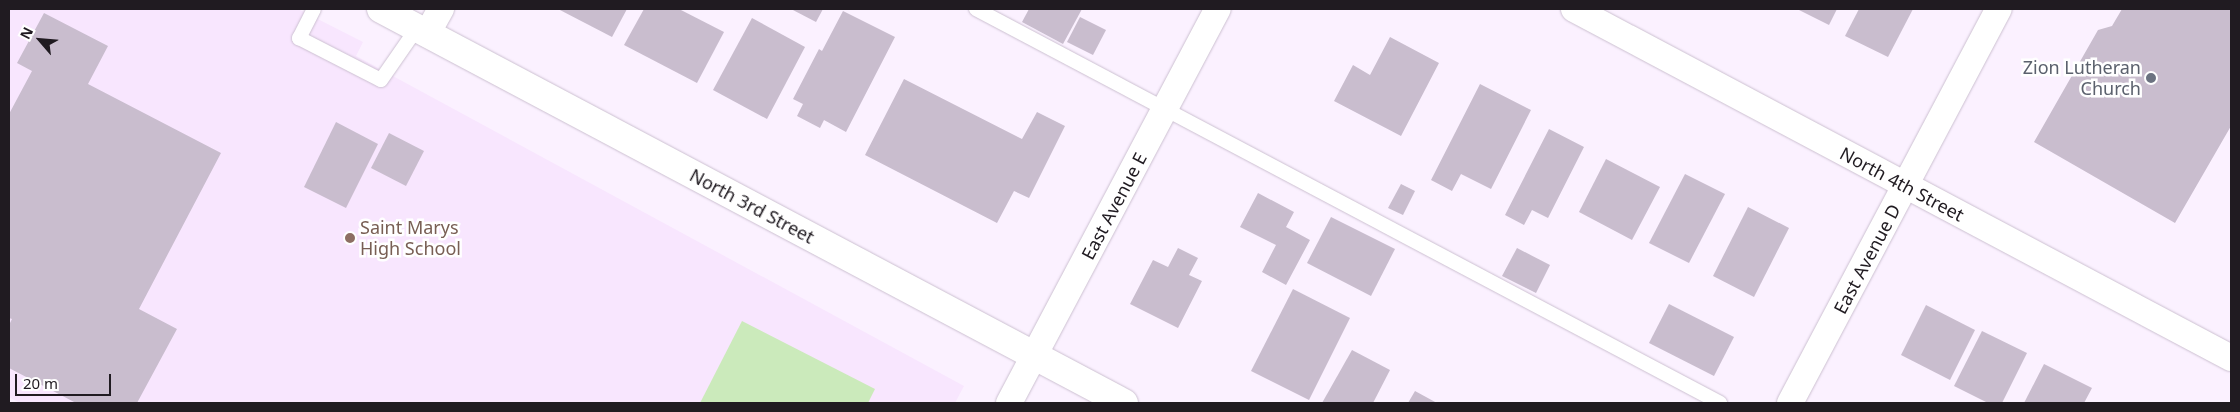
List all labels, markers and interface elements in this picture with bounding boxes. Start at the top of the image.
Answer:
north arrow [15,15,65,65]
text: N [15,24,37,42]
place label: Zion Lutheran Church [2023,57,2141,100]
marker: Zion Lutheran Church [2145,72,2157,84]
street label: North 4th Street [1836,142,1968,226]
street label: East Avenue E [1077,149,1151,263]
street label: North 3rd Street [686,164,818,248]
street label: East Avenue D [1829,201,1905,317]
place label: Saint Marys High School [360,217,461,260]
marker: Saint Marys High School [344,232,356,244]
scale bar [18,364,114,396]
text: 20 m [23,373,58,393]

